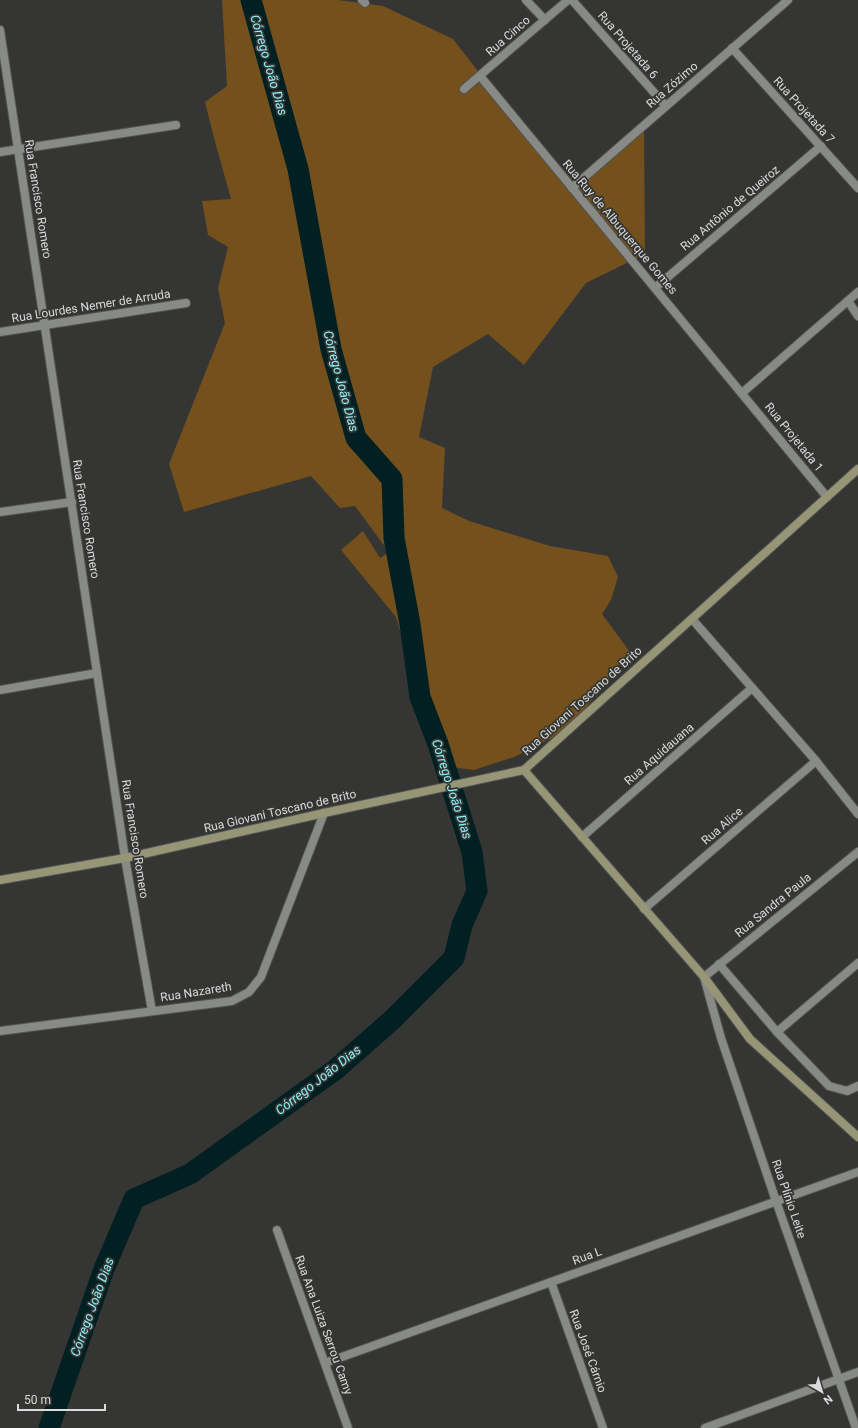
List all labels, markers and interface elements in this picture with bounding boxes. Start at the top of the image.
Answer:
street label: Rua Projetada 6 [595,8,661,82]
water label: Córrego João Dias [247,13,291,118]
street label: Rua Cinco [483,13,533,59]
street label: Rua Zózimo [643,59,701,111]
street label: Rua Projetada 7 [770,74,838,146]
street label: Rua Francisco Romero [22,138,54,260]
street label: Rua Ruy de Albuquerque Gomes [560,157,680,297]
street label: Rua Antônio de Queiroz [678,162,782,254]
street label: Rua Lourdes Nemer de Arruda [11,287,171,325]
water label: Córrego João Dias [320,329,362,434]
street label: Rua Projetada 1 [762,400,826,474]
street label: Rua Francisco Romero [70,458,102,580]
street label: Rua Giovani Toscano de Brito [519,644,645,758]
street label: Rua Aquidauana [621,720,697,788]
water label: Córrego João Dias [429,737,475,841]
street label: Rua Francisco Romero [119,778,151,900]
street label: Rua Giovani Toscano de Brito [202,787,358,835]
street label: Rua Alice [699,804,745,848]
street label: Rua Sandra Paula [732,870,814,940]
street label: Rua Nazareth [159,979,233,1005]
water label: Córrego João Dias [272,1042,364,1118]
street label: Rua Plínio Leite [769,1158,809,1240]
street label: Rua L [571,1244,604,1268]
street label: Rua Ana Luiza Serrou Camy [292,1253,356,1397]
water label: Córrego João Dias [67,1255,117,1358]
street label: Rua José Cárnio [566,1308,610,1395]
north arrow [802,1372,842,1412]
scale bar [18,1386,105,1412]
text: N [821,1392,835,1407]
text: 50 m [24,1393,51,1407]

